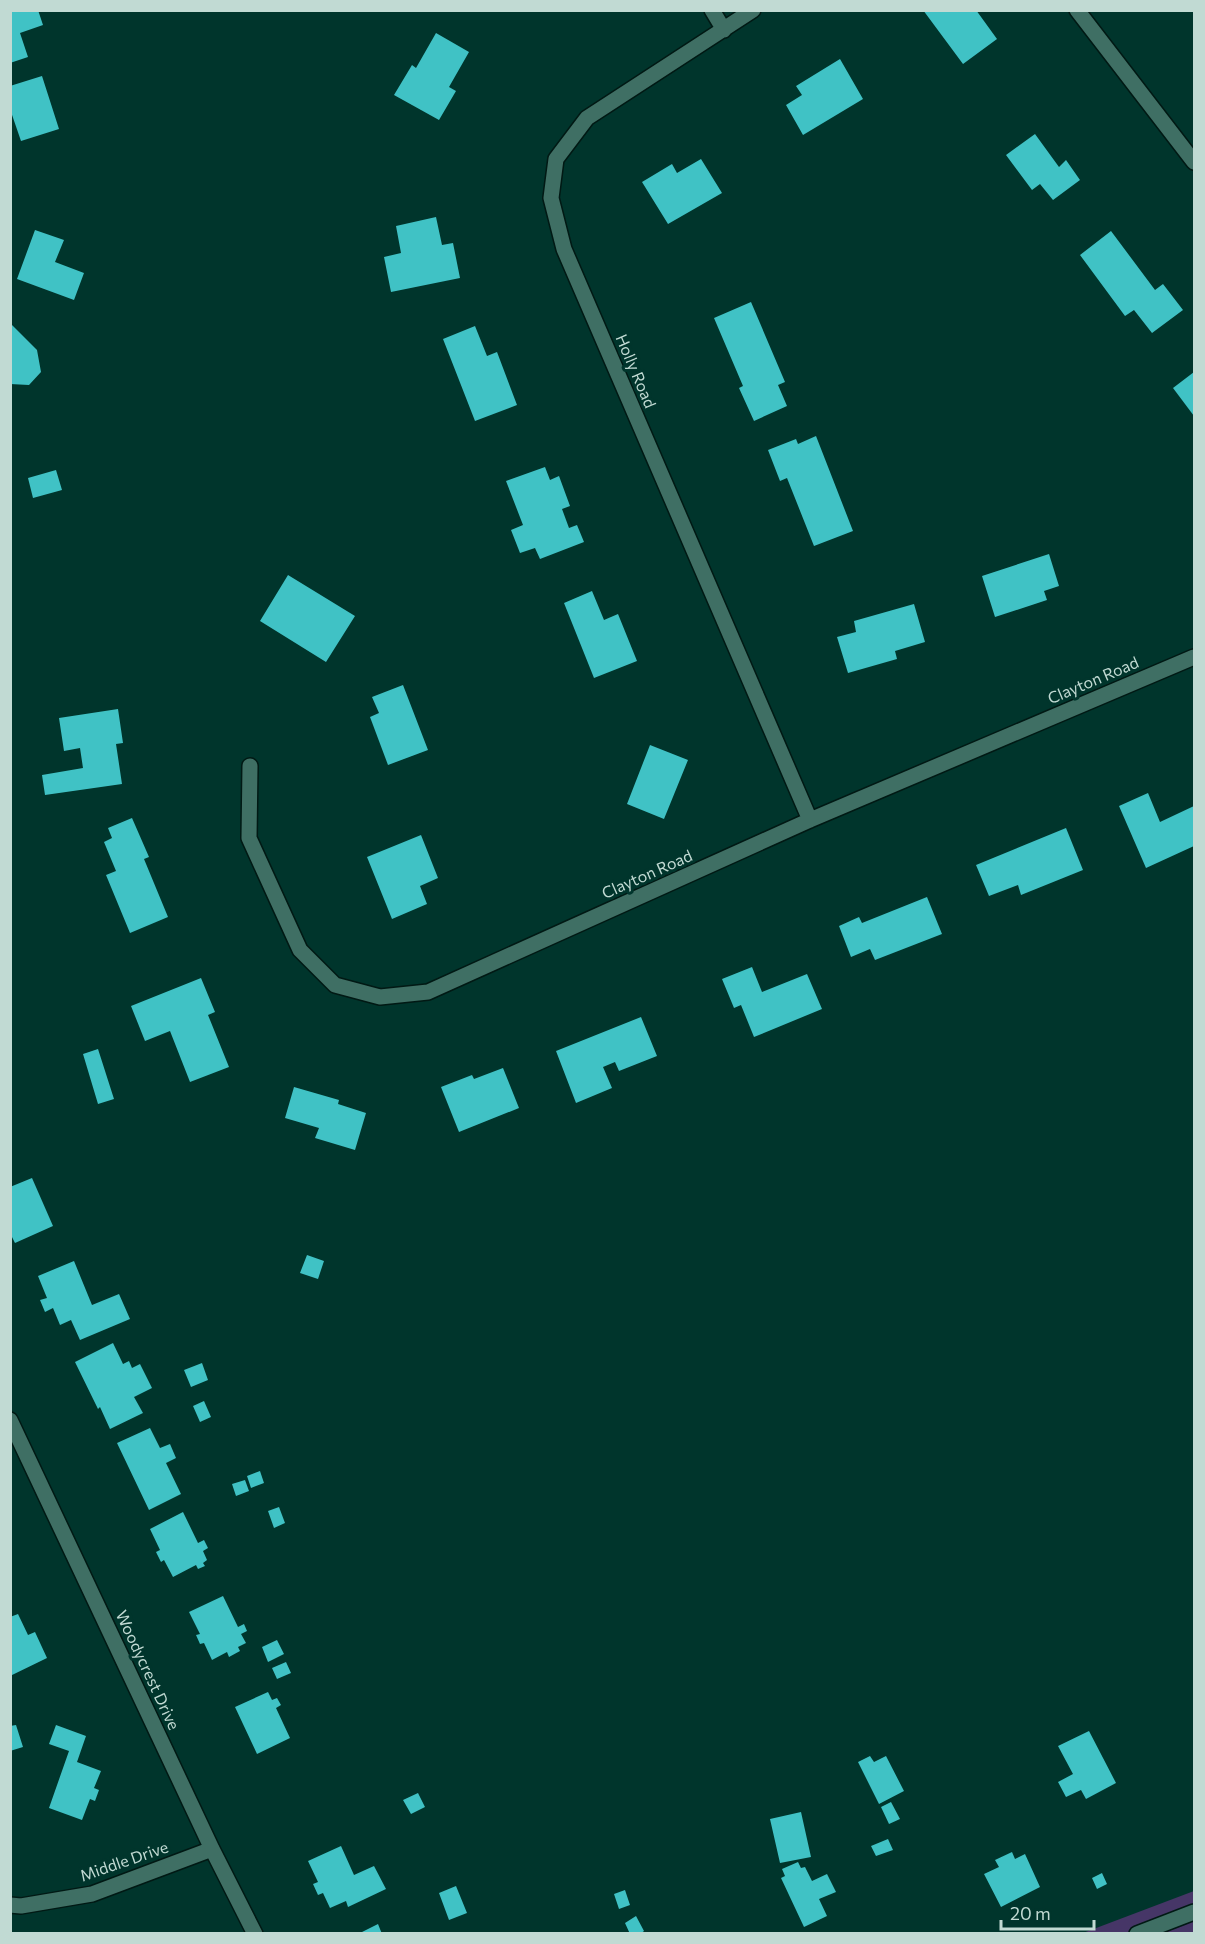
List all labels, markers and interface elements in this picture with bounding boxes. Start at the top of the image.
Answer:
street label: Holly Road [612,331,661,411]
street label: Clayton Road [1044,652,1141,707]
street label: Clayton Road [599,845,695,902]
street label: Woodycrest Drive [112,1607,184,1733]
street label: Middle Drive [77,1837,170,1885]
scale bar [1001,1893,1094,1931]
text: 20 m [1010,1902,1051,1924]

